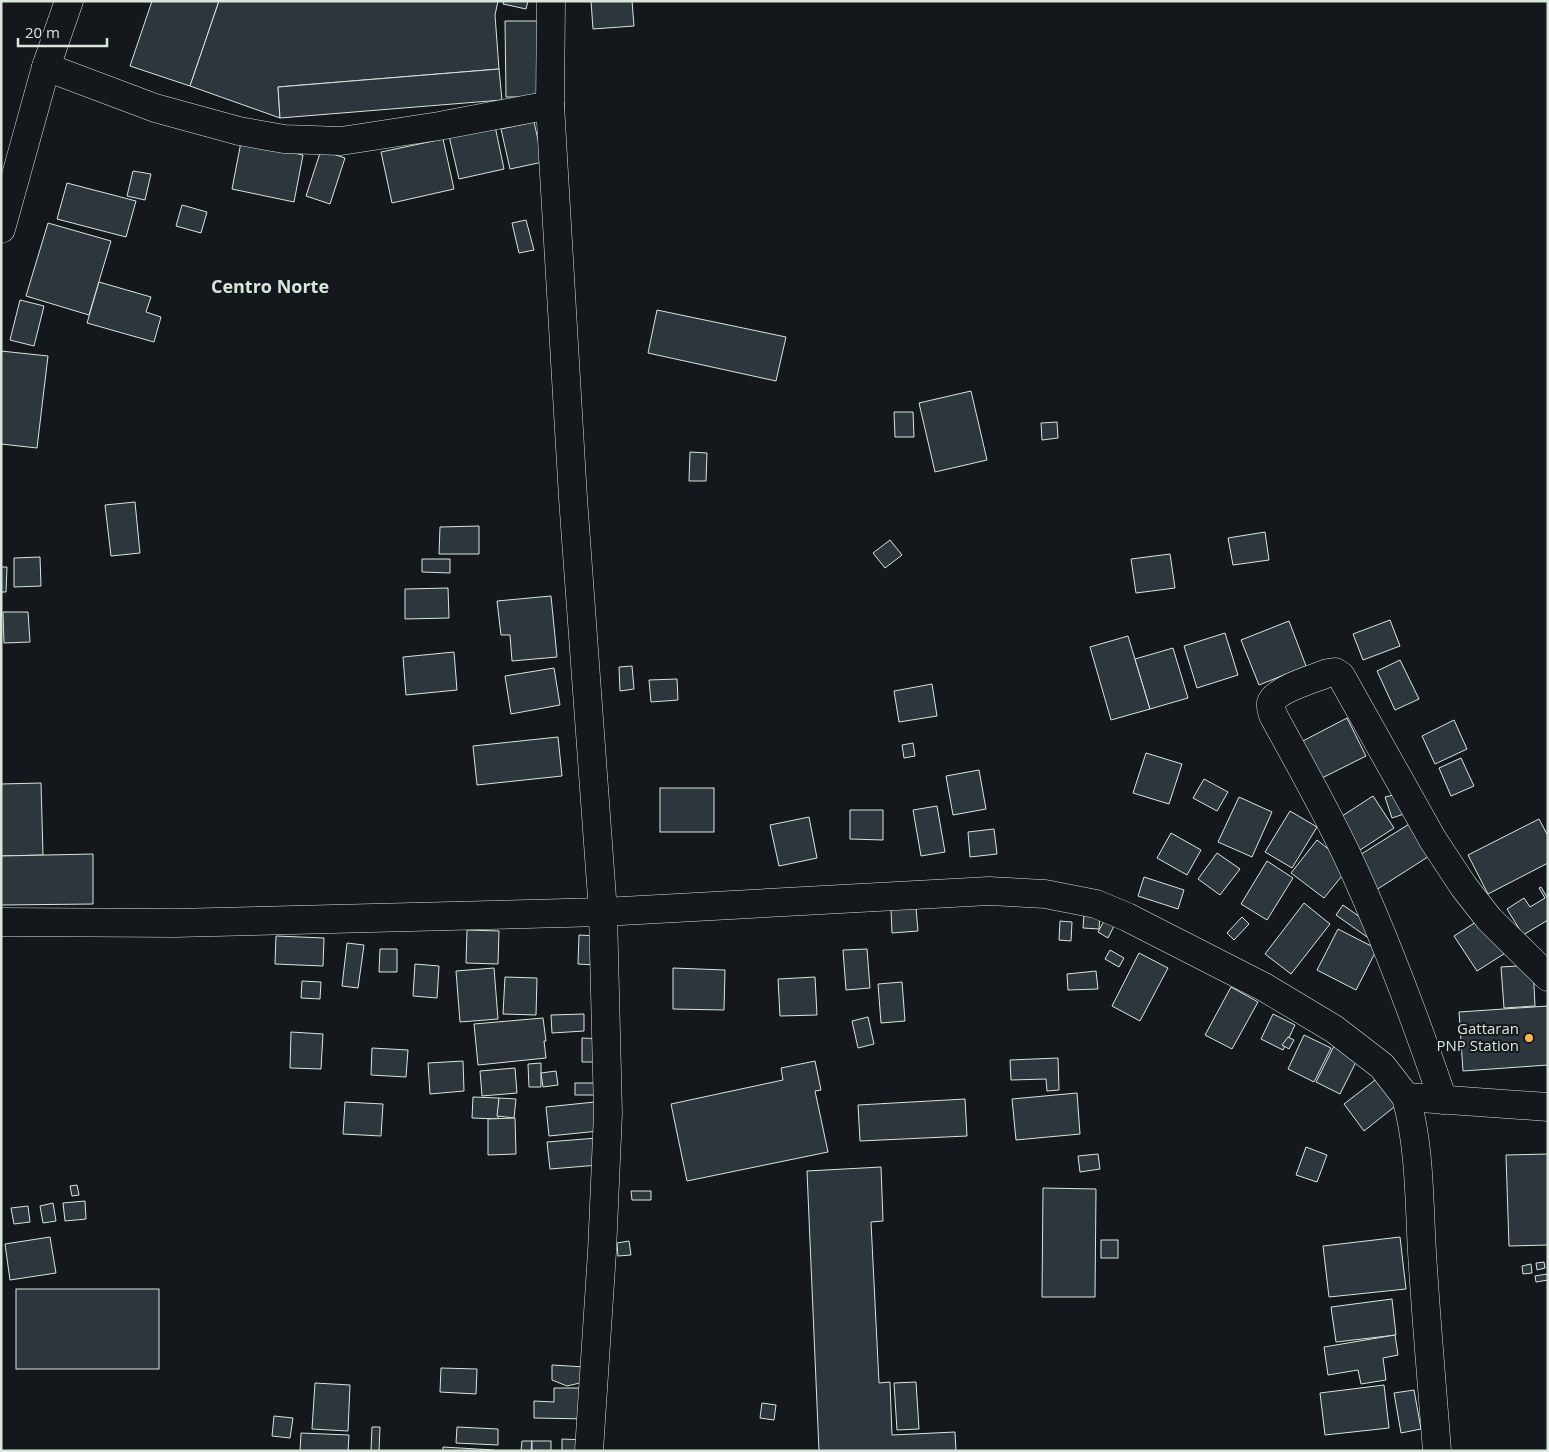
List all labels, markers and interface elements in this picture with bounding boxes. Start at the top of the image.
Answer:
scale bar [18,15,106,47]
text: 20 m [25,22,60,42]
district label: Centro Norte [211,274,329,298]
place label: Gattaran PNP Station [1437,1018,1519,1055]
marker: Gattaran PNP Station [1523,1032,1535,1044]

